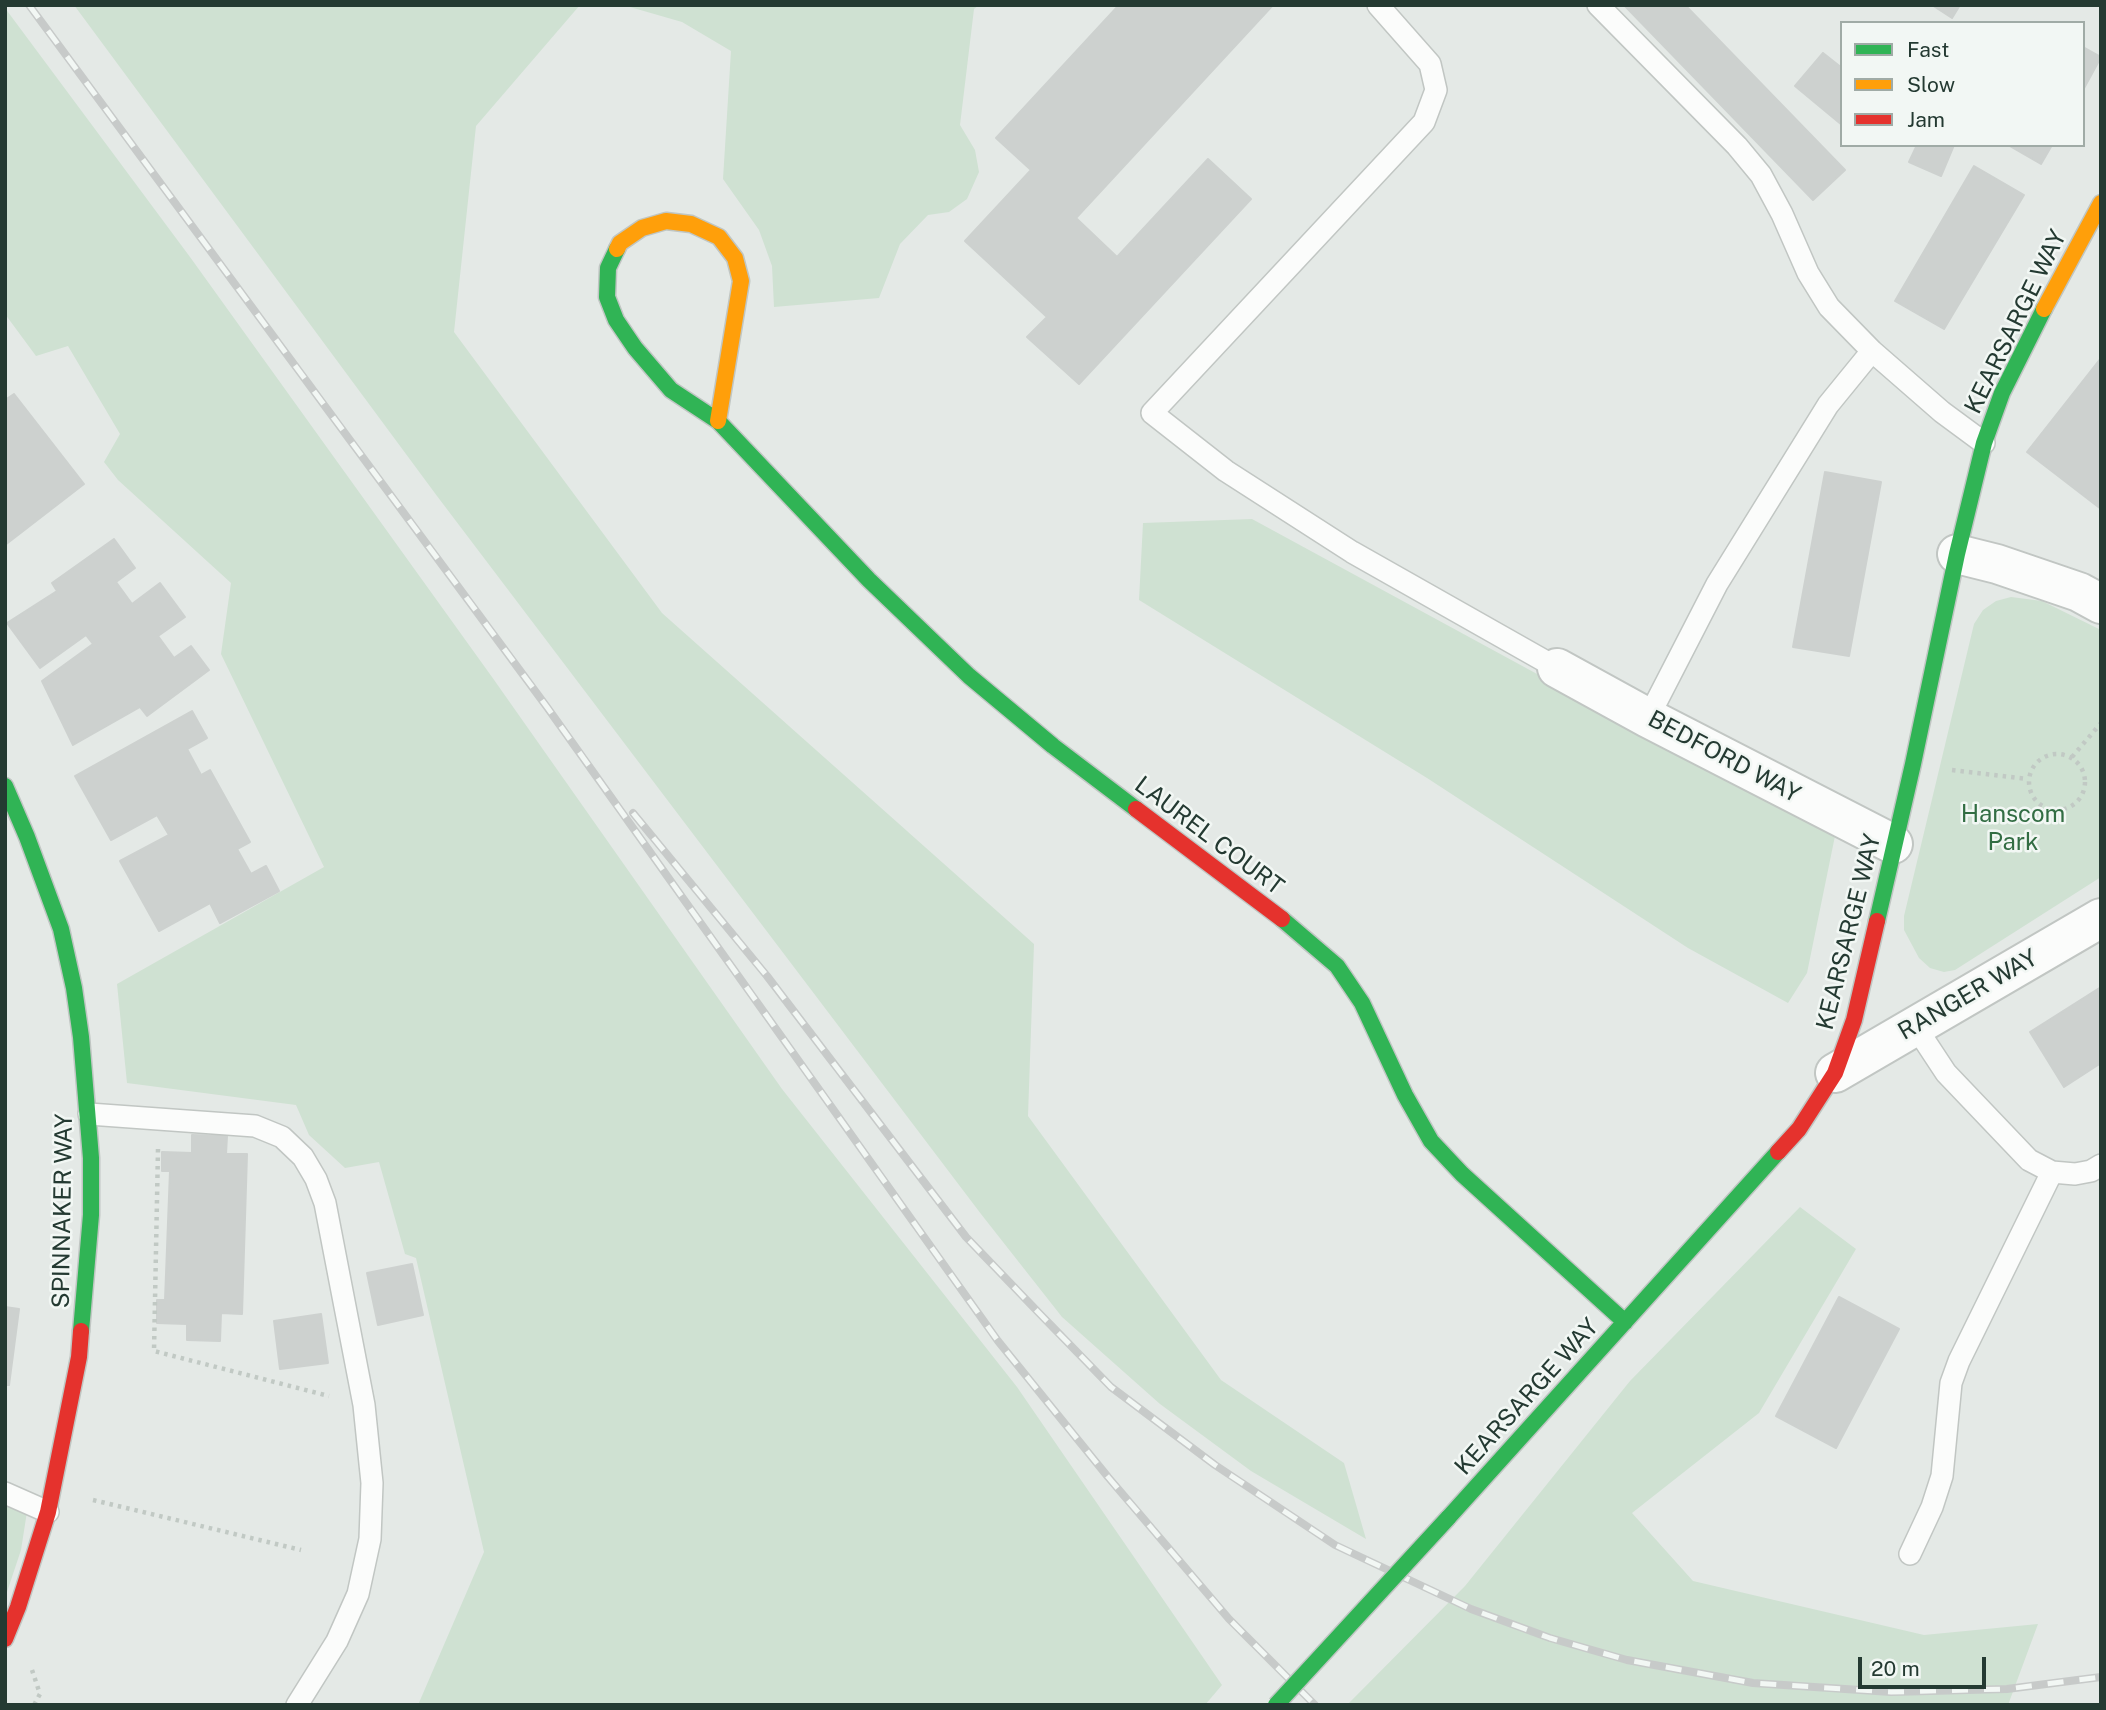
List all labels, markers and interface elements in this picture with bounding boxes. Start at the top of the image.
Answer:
legend [1840,21,2085,147]
text: Fast [1907,37,1949,62]
text: Slow [1907,72,1955,97]
text: Jam [1907,107,1945,132]
street label: KEARSARGE WAY [1959,225,2073,419]
street label: BEDFORD WAY [1643,705,1805,809]
street label: LAUREL COURT [1129,771,1289,901]
park label: Hanscom Park [1961,801,2065,857]
street label: KEARSARGE WAY [1811,831,1887,1033]
street label: RANGER WAY [1893,943,2043,1047]
street label: SPINNAKER WAY [47,1113,79,1309]
street label: KEARSARGE WAY [1449,1313,1605,1481]
scale bar [1861,1644,1989,1688]
text: 20 m [1871,1656,1920,1681]

